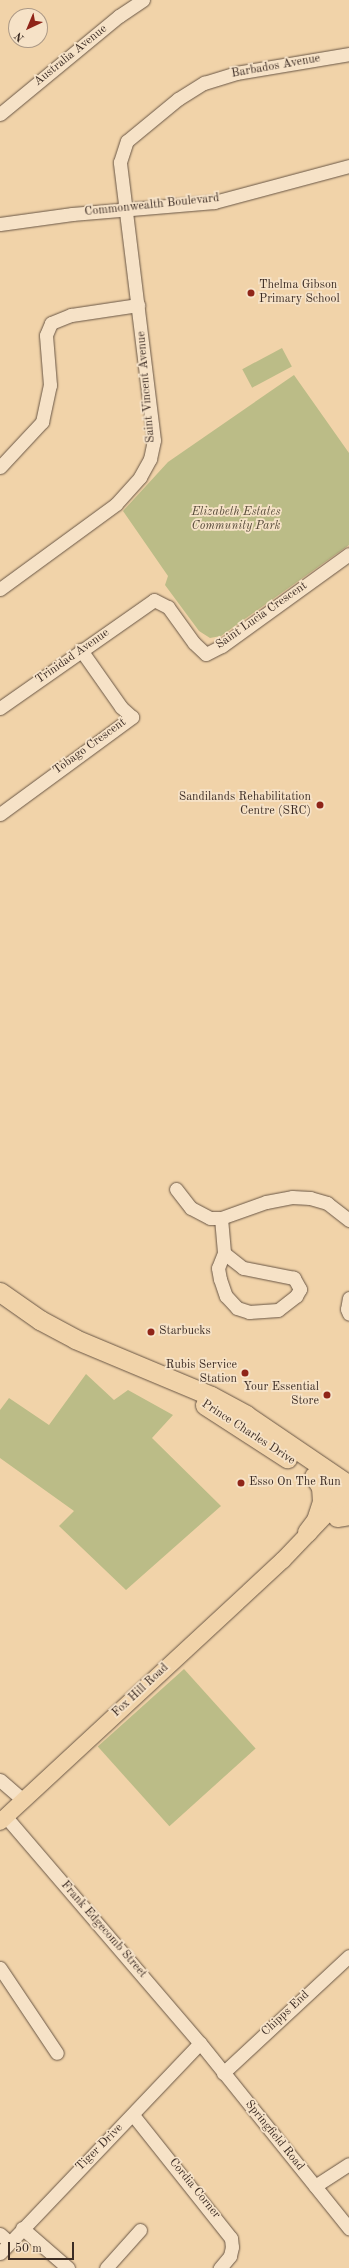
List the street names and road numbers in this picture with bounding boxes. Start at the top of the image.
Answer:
street label: Australia Avenue [32,22,110,90]
street label: Barbados Avenue [230,52,322,82]
street label: Commonwealth Boulevard [84,192,220,220]
street label: Saint Vincent Avenue [135,331,159,443]
street label: Saint Lucia Crescent [214,579,310,653]
street label: Trinidad Avenue [33,626,113,688]
street label: Tobago Crescent [51,716,129,778]
street label: Prince Charles Drive [199,1397,297,1469]
street label: Fox Hill Road [110,1661,172,1721]
street label: Frank Edgecomb Street [57,1879,149,1981]
street label: Chipps End [259,1988,313,2040]
street label: Springfield Road [241,2098,307,2174]
street label: Tiger Drive [73,2121,127,2175]
street label: Cordia Corner [165,2156,223,2222]

